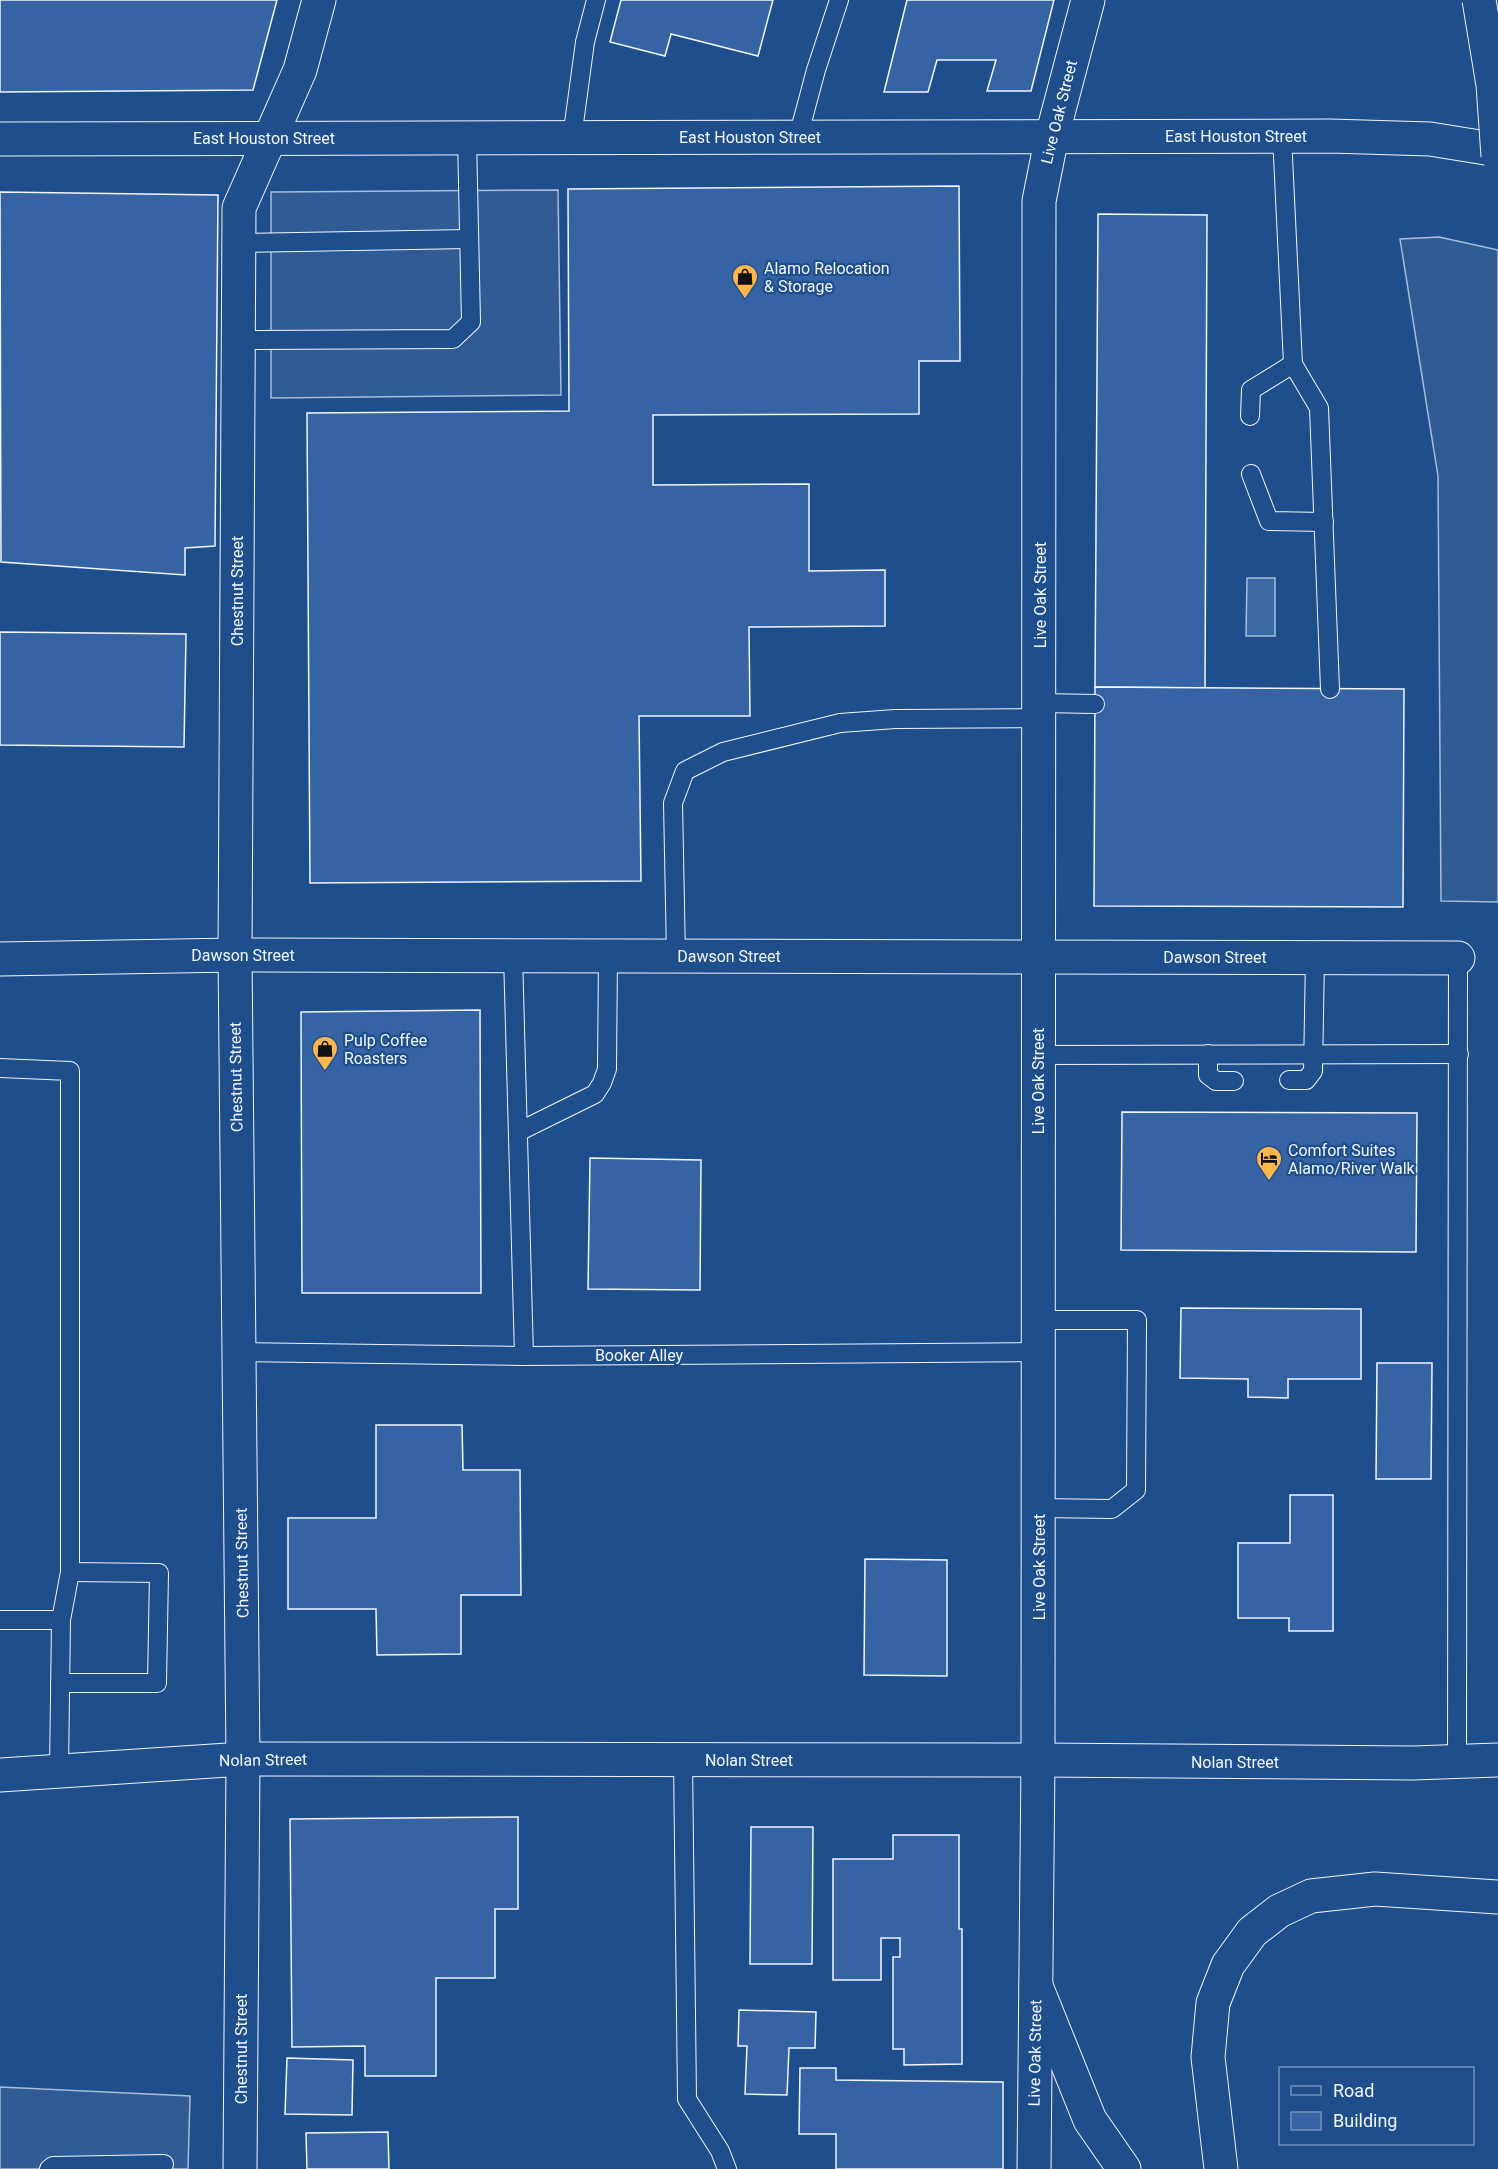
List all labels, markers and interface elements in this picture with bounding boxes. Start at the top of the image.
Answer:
street label: Live Oak Street [1037,58,1081,166]
street label: East Houston Street [1165,127,1307,146]
street label: East Houston Street [679,128,821,147]
street label: East Houston Street [193,129,335,148]
place label: Alamo Relocation & Storage [764,259,890,296]
shop icon: Alamo Relocation & Storage [730,262,760,300]
street label: Chestnut Street [228,536,247,646]
street label: Live Oak Street [1031,542,1050,648]
street label: Dawson Street [191,946,295,965]
street label: Dawson Street [677,947,781,966]
street label: Dawson Street [1163,948,1267,967]
street label: Chestnut Street [226,1022,246,1132]
street label: Live Oak Street [1029,1028,1048,1134]
place label: Pulp Coffee Roasters [344,1031,427,1068]
shop icon: Pulp Coffee Roasters [310,1034,340,1072]
place label: Comfort Suites Alamo/River Walk [1288,1141,1416,1178]
hotel icon: Comfort Suites Alamo/River Walk [1254,1144,1284,1182]
street label: Booker Alley [595,1346,684,1365]
street label: Chestnut Street [232,1508,252,1618]
street label: Live Oak Street [1030,1514,1049,1620]
street label: Nolan Street [219,1750,307,1770]
street label: Nolan Street [705,1751,793,1770]
street label: Nolan Street [1191,1753,1279,1772]
street label: Chestnut Street [232,1994,251,2104]
street label: Live Oak Street [1025,2000,1045,2106]
legend [1279,2067,1474,2145]
text: Road [1333,2080,1374,2101]
text: Building [1333,2110,1397,2131]

